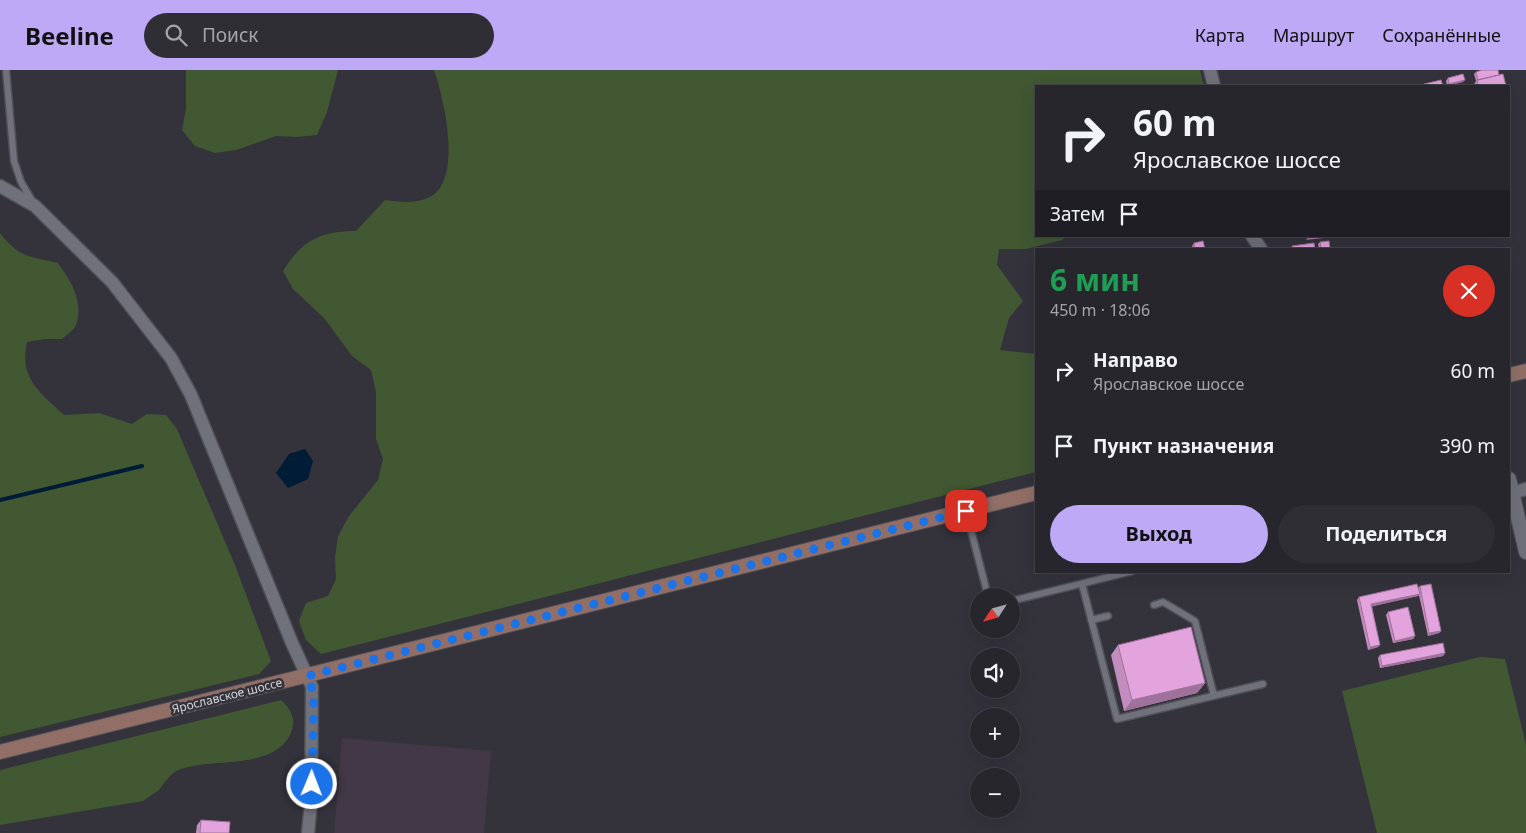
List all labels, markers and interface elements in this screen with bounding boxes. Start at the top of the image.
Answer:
search box [144,13,494,58]
text: Beeline [25,19,114,52]
icon: search [162,21,190,49]
text: Поиск [202,22,258,48]
text: Карта [1195,23,1245,47]
text: Маршрут [1273,23,1354,47]
text: Сохранённые [1382,23,1501,47]
text: 60 m [1133,99,1216,146]
icon: right [1050,105,1115,170]
text: Ярославское шоссе [1133,144,1341,174]
icon: arrive [1115,200,1143,228]
text: Затем [1050,201,1105,227]
text: 6 мин [1050,259,1140,300]
button: close [1443,265,1495,317]
text: 450 m · 18:06 [1050,299,1150,321]
text: Направо [1093,347,1178,373]
icon: right [1050,357,1078,385]
text: 60 m [1451,358,1495,384]
text: Ярославское шоссе [1093,373,1244,395]
icon: arrive [1050,432,1078,460]
text: Пункт назначения [1093,433,1274,459]
text: 390 m [1440,433,1495,459]
pin [945,490,987,532]
icon: arrive [952,497,980,525]
button: Выход [1050,505,1268,563]
button: Поделиться [1278,505,1495,563]
north arrow [970,588,1020,638]
map controls [970,588,1020,818]
button: sound [970,648,1020,698]
street label: Ярославское шоссе [170,673,284,717]
button: + [970,708,1020,758]
position arrow [285,757,337,809]
button: − [970,768,1020,818]

